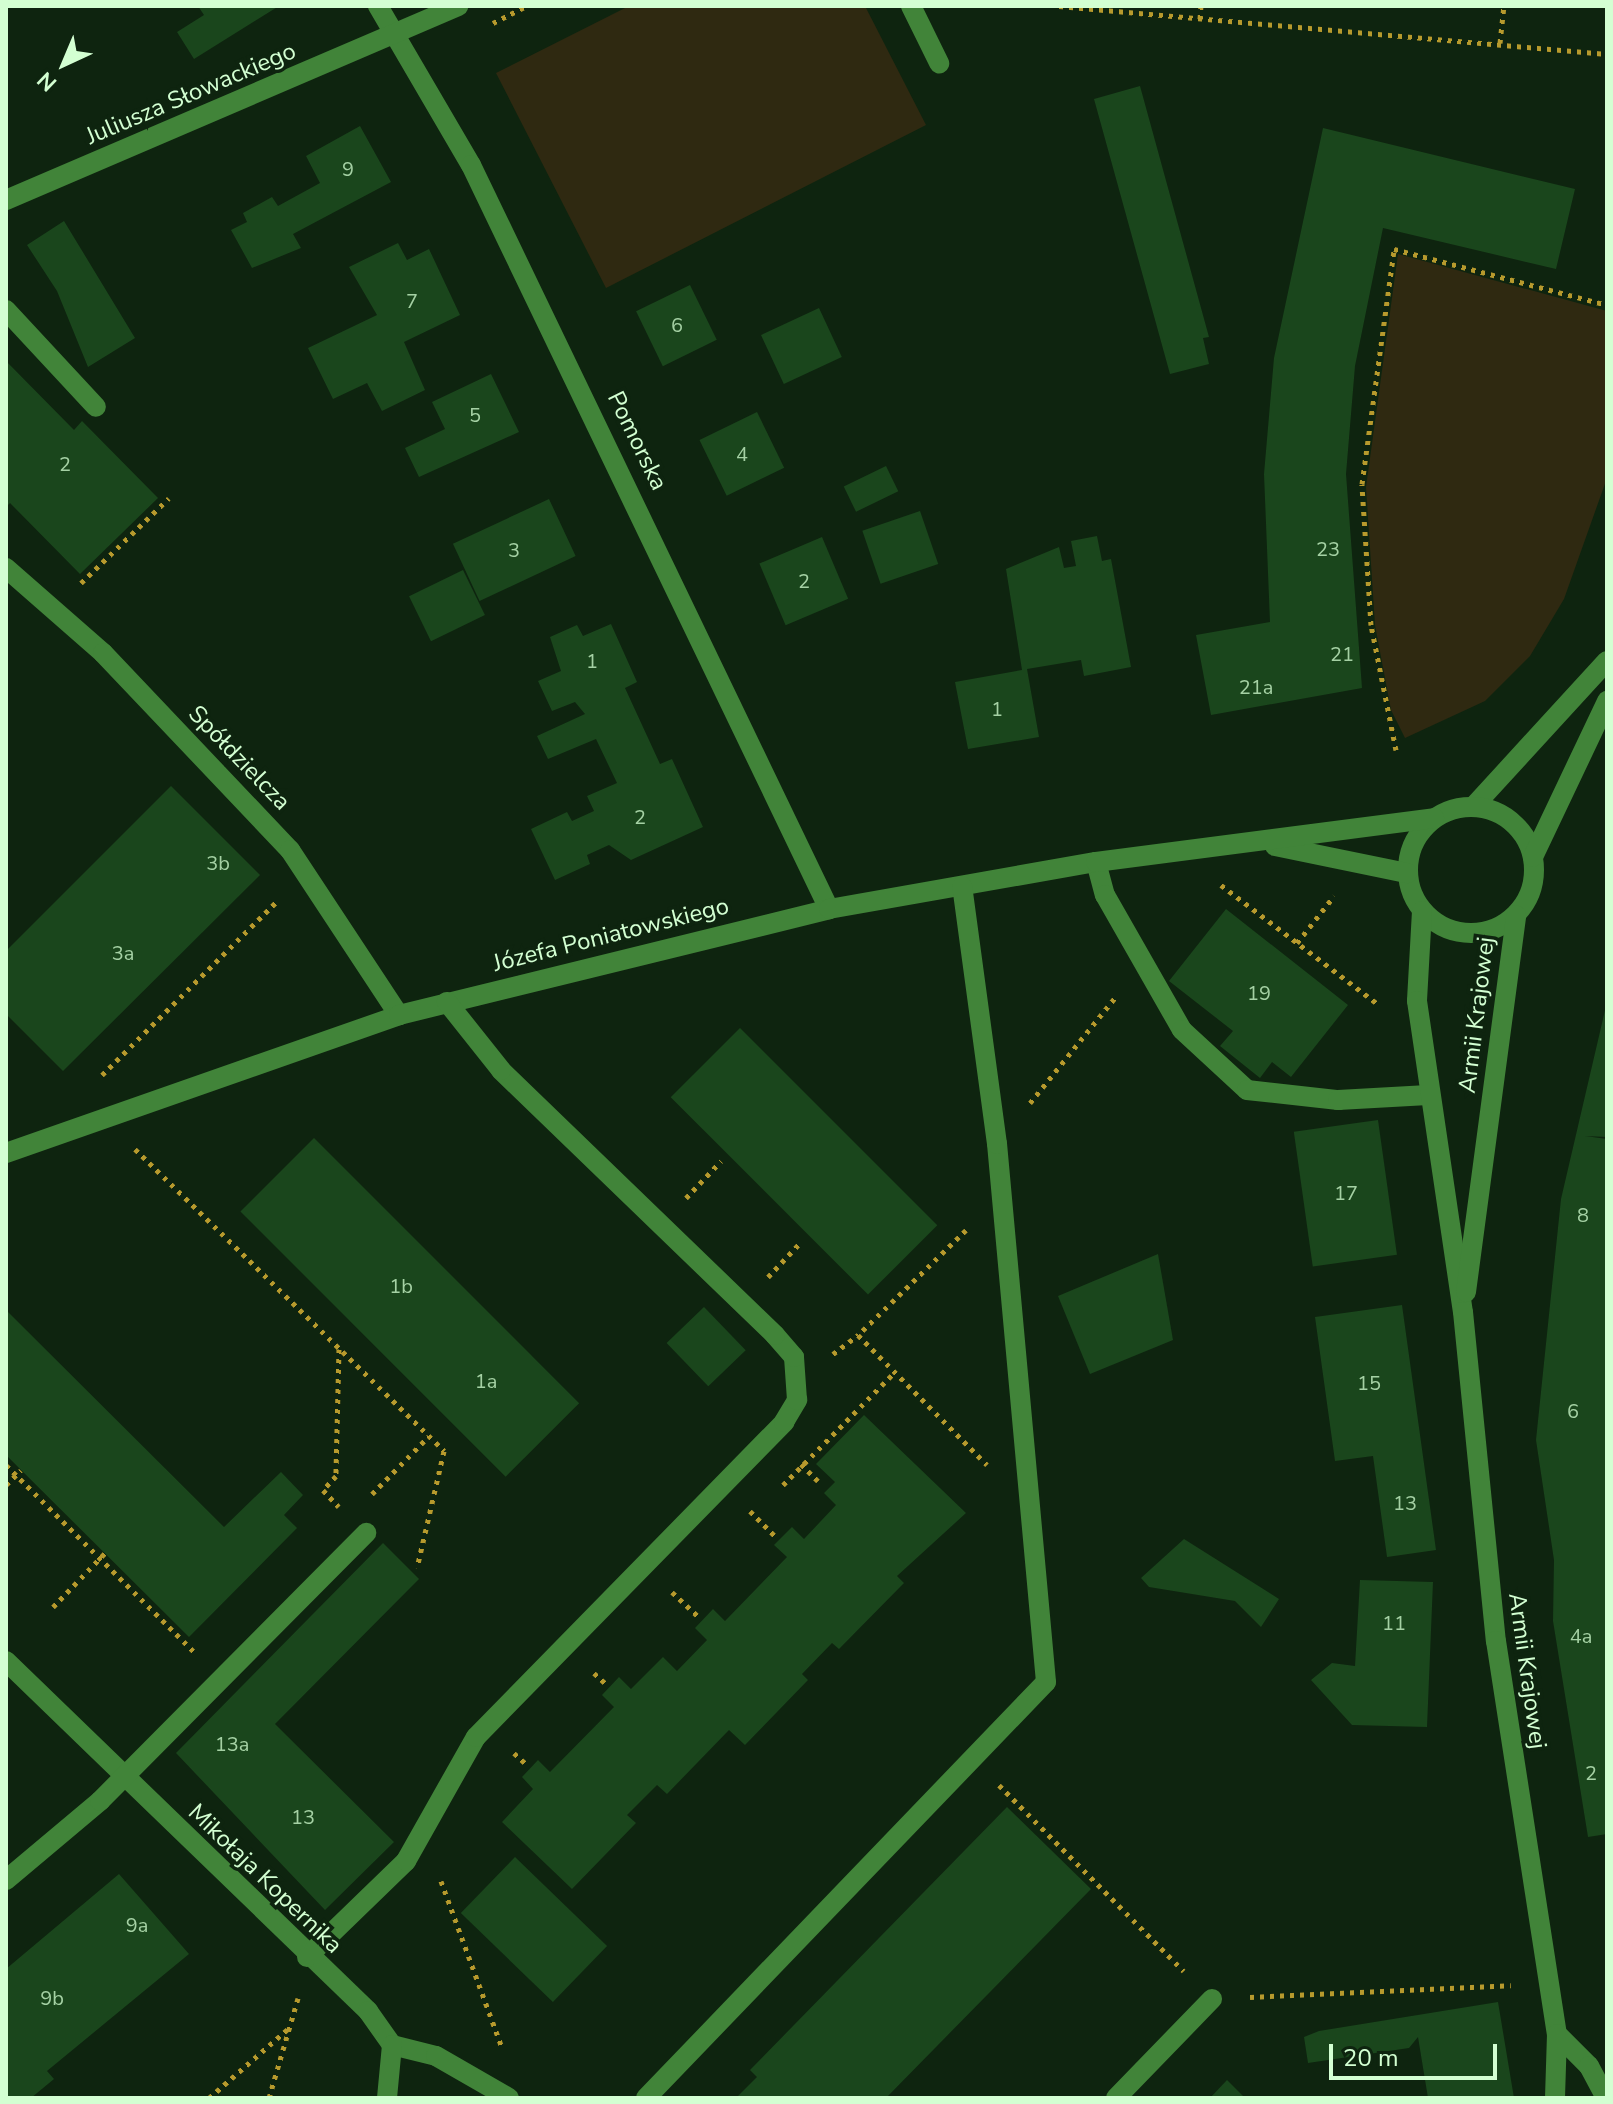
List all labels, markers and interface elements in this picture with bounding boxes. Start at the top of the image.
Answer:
north arrow [24,24,104,104]
street label: Juliusza Słowackiego [82,37,300,151]
text: N [31,65,64,98]
house number: 9 [342,157,354,181]
house number: 7 [406,289,418,313]
house number: 6 [671,313,683,337]
street label: Pomorska [601,387,673,495]
house number: 5 [469,403,481,427]
house number: 4 [736,442,748,466]
house number: 2 [59,452,71,476]
house number: 23 [1316,537,1340,561]
house number: 3 [508,538,520,562]
house number: 2 [798,569,810,593]
house number: 21 [1330,642,1354,666]
house number: 1 [586,649,598,673]
house number: 21a [1239,675,1273,699]
house number: 1 [991,697,1003,721]
street label: Spółdzielcza [182,700,296,816]
house number: 2 [634,805,646,829]
house number: 3b [206,851,230,875]
street label: Józefa Poniatowskiego [490,892,732,978]
street label: Armii Krajowej [1453,935,1501,1095]
house number: 3a [112,941,134,965]
house number: 19 [1247,981,1271,1005]
house number: 17 [1334,1181,1358,1205]
house number: 8 [1577,1203,1589,1227]
house number: 1b [389,1274,413,1298]
house number: 1a [475,1369,497,1393]
house number: 15 [1357,1371,1381,1395]
house number: 6 [1567,1399,1579,1423]
house number: 13 [1393,1491,1417,1515]
street label: Armii Krajowej [1502,1591,1552,1751]
house number: 11 [1382,1611,1406,1635]
house number: 4a [1570,1624,1592,1648]
house number: 13a [215,1732,249,1756]
house number: 2 [1585,1761,1597,1785]
street label: Mikołaja Kopernika [182,1798,348,1960]
house number: 13 [291,1805,315,1829]
house number: 9a [126,1913,148,1937]
house number: 9b [40,1986,64,2010]
scale bar [1333,2028,1501,2078]
text: 20 m [1343,2042,1399,2074]

